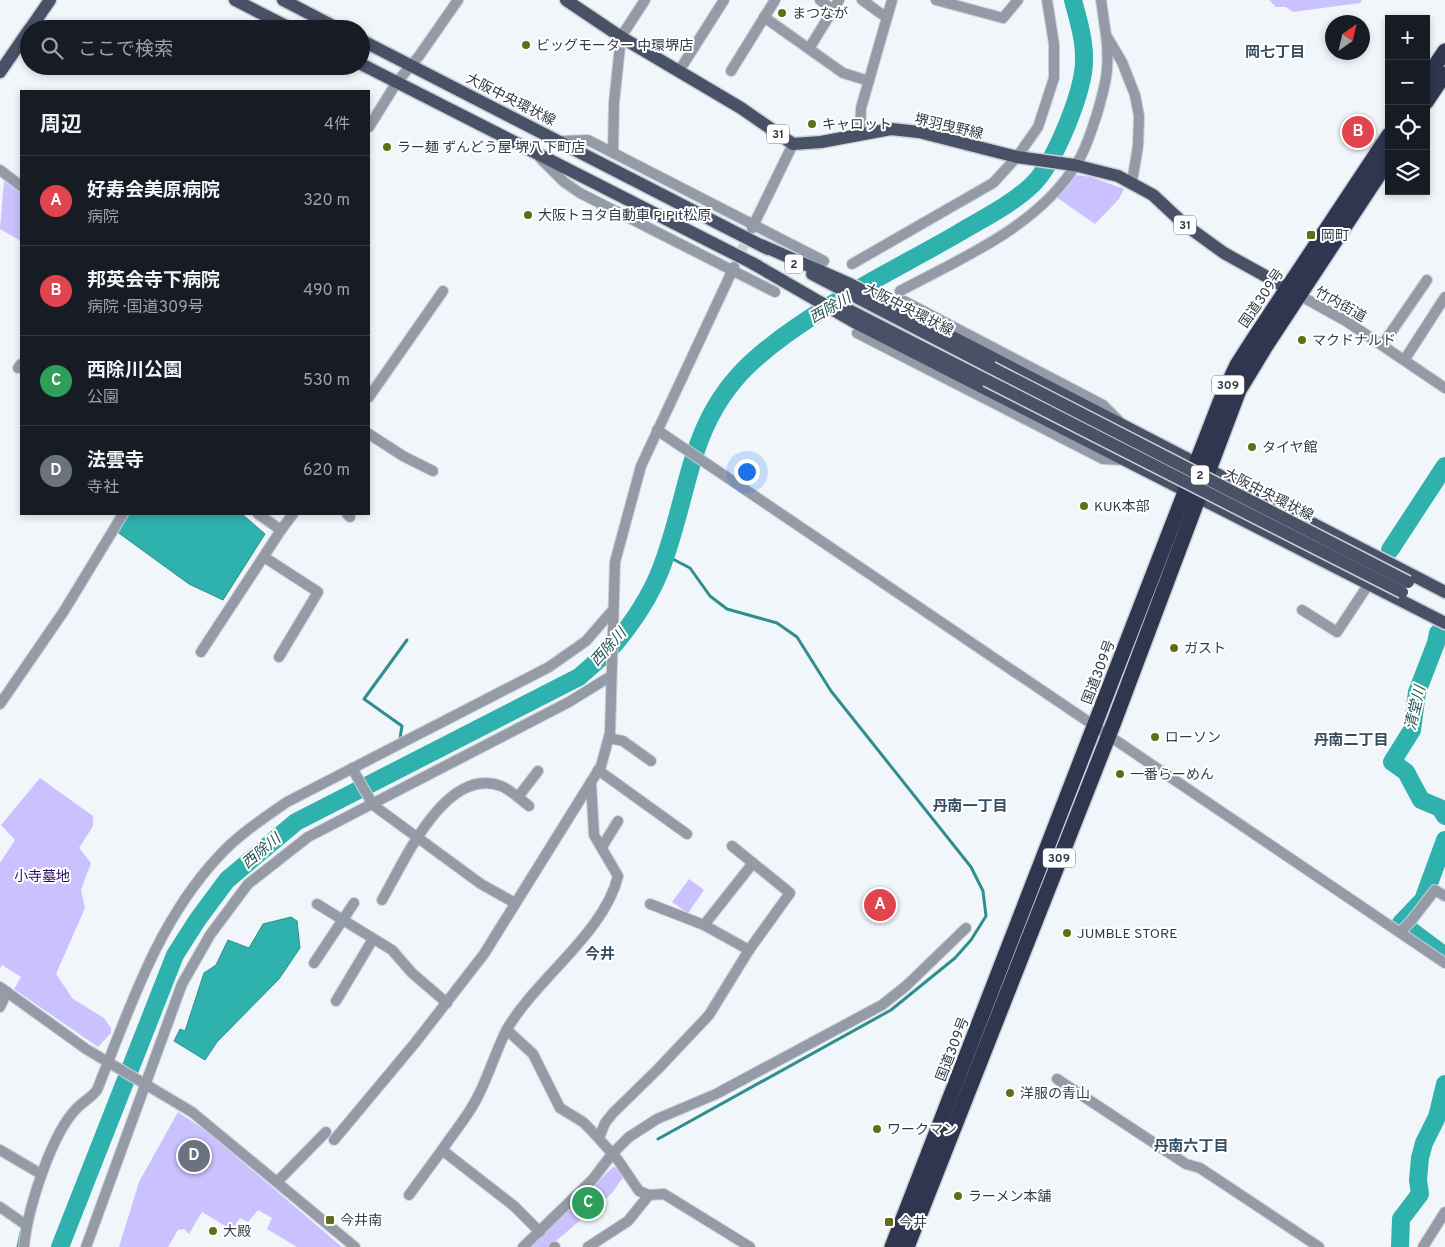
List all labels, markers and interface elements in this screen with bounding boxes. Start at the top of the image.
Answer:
place label: まつなが [792,6,848,23]
marker: まつなが [776,7,788,19]
north arrow [1325,15,1370,60]
map controls [1385,15,1430,195]
button: + [1385,15,1430,60]
search box [20,20,370,75]
icon: search [38,34,66,62]
text: ここで検索 [78,38,173,62]
place label: ビッグモーター 中環堺店 [536,38,693,55]
marker: ビッグモーター 中環堺店 [520,39,532,51]
district label: 岡七丁目 [1245,44,1305,63]
button: − [1385,60,1430,105]
street label: 大阪中央環状線 [463,70,558,130]
button: locate [1385,105,1430,150]
street label: 堺羽曳野線 [913,111,985,144]
text: 周辺 [40,112,82,139]
pin: B [1342,113,1374,151]
text: 4件 [324,115,350,135]
place label: キャロット [822,117,892,134]
marker: キャロット [806,118,818,130]
road number: 31 [767,125,789,144]
place label: ラー麺 ずんどう屋 堺八下町店 [397,140,585,157]
marker: ラー麺 ずんどう屋 堺八下町店 [381,141,393,153]
button: layers [1385,150,1430,195]
text: 好寿会美原病院 [87,179,220,203]
text: A [50,191,62,211]
text: 320 m [303,191,350,211]
text: 病院 [87,208,119,228]
place label: 大阪トヨタ自動車 PiPit松原 [538,208,711,225]
marker: 大阪トヨタ自動車 PiPit松原 [522,209,534,221]
road number: 31 [1174,216,1196,234]
place label: 岡町 [1321,228,1349,245]
marker: 岡町 [1305,229,1317,241]
road number: 2 [785,254,803,274]
street label: 国道309号 [1236,266,1288,332]
text: 邦英会寺下病院 [87,269,220,293]
street label: 大阪中央環状線 [861,280,956,340]
text: B [50,281,62,301]
text: 490 m [303,281,350,301]
street label: 竹内街道 [1312,284,1369,326]
water label: 西除川 [807,289,857,329]
text: 病院 · 国道309号 [87,298,204,318]
place label: マクドナルド [1312,333,1396,350]
marker: マクドナルド [1296,334,1308,346]
text: 西除川公園 [87,359,182,383]
text: C [51,371,61,391]
text: 530 m [303,371,350,391]
road number: 309 [1212,376,1244,394]
text: 公園 [87,388,119,408]
place label: タイヤ館 [1262,440,1318,457]
marker: タイヤ館 [1246,441,1258,453]
text: 法雲寺 [87,449,144,473]
your location [734,459,760,485]
text: D [50,461,62,481]
text: 620 m [303,461,350,481]
street label: 大阪中央環状線 [1221,465,1316,525]
road number: 2 [1191,466,1209,484]
text: 寺社 [87,478,119,498]
place label: KUK本部 [1094,499,1150,516]
marker: KUK本部 [1078,500,1090,512]
water label: 西除川 [587,623,633,671]
street label: 国道309号 [1079,638,1119,707]
place label: ガスト [1184,641,1226,658]
marker: ガスト [1168,642,1180,654]
water label: 清堂川 [1402,682,1431,732]
place label: ローソン [1165,730,1221,747]
marker: ローソン [1149,731,1161,743]
district label: 丹南二丁目 [1313,732,1389,751]
place label: 一番らーめん [1130,767,1214,784]
marker: 一番らーめん [1114,768,1126,780]
district label: 丹南一丁目 [932,798,1008,817]
water label: 西除川 [239,829,287,874]
road number: 309 [1043,848,1075,868]
park label: 小寺墓地 [14,869,70,886]
pin: A [864,886,896,924]
place label: JUMBLE STORE [1077,926,1178,943]
marker: JUMBLE STORE [1061,927,1073,939]
district label: 今井 [585,945,615,965]
street label: 国道309号 [933,1015,973,1084]
place label: 洋服の青山 [1020,1086,1090,1103]
marker: 洋服の青山 [1004,1087,1016,1099]
place label: ワークマン [887,1122,957,1139]
marker: ワークマン [871,1123,883,1135]
pin: D [178,1137,210,1175]
district label: 丹南六丁目 [1153,1138,1229,1157]
pin: C [572,1184,604,1222]
place label: ラーメン本舗 [968,1189,1051,1206]
marker: ラーメン本舗 [952,1190,964,1202]
place label: 今井南 [340,1212,382,1230]
marker: 今井南 [324,1214,336,1226]
place label: 今井 [899,1214,927,1232]
marker: 今井 [883,1216,895,1228]
place label: 大殿 [223,1224,251,1241]
marker: 大殿 [207,1225,219,1237]

